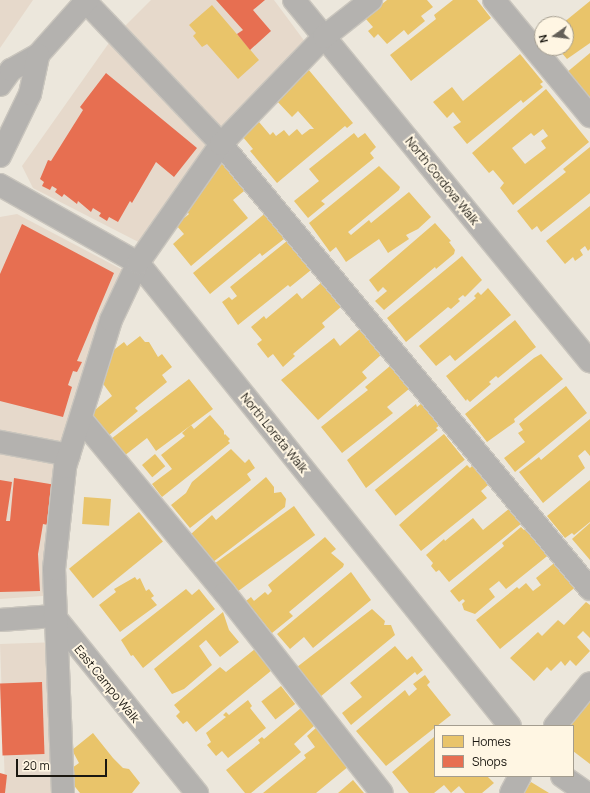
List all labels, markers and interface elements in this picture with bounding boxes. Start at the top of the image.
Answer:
north arrow [534,16,574,56]
text: N [535,33,551,44]
street label: North Cordova Walk [402,134,482,228]
street label: North Loreta Walk [237,390,311,476]
street label: East Campo Walk [71,642,143,726]
legend [434,725,574,777]
text: Homes [472,733,511,750]
scale bar [18,751,109,777]
text: Shops [472,753,507,770]
text: 20 m [23,757,50,774]

